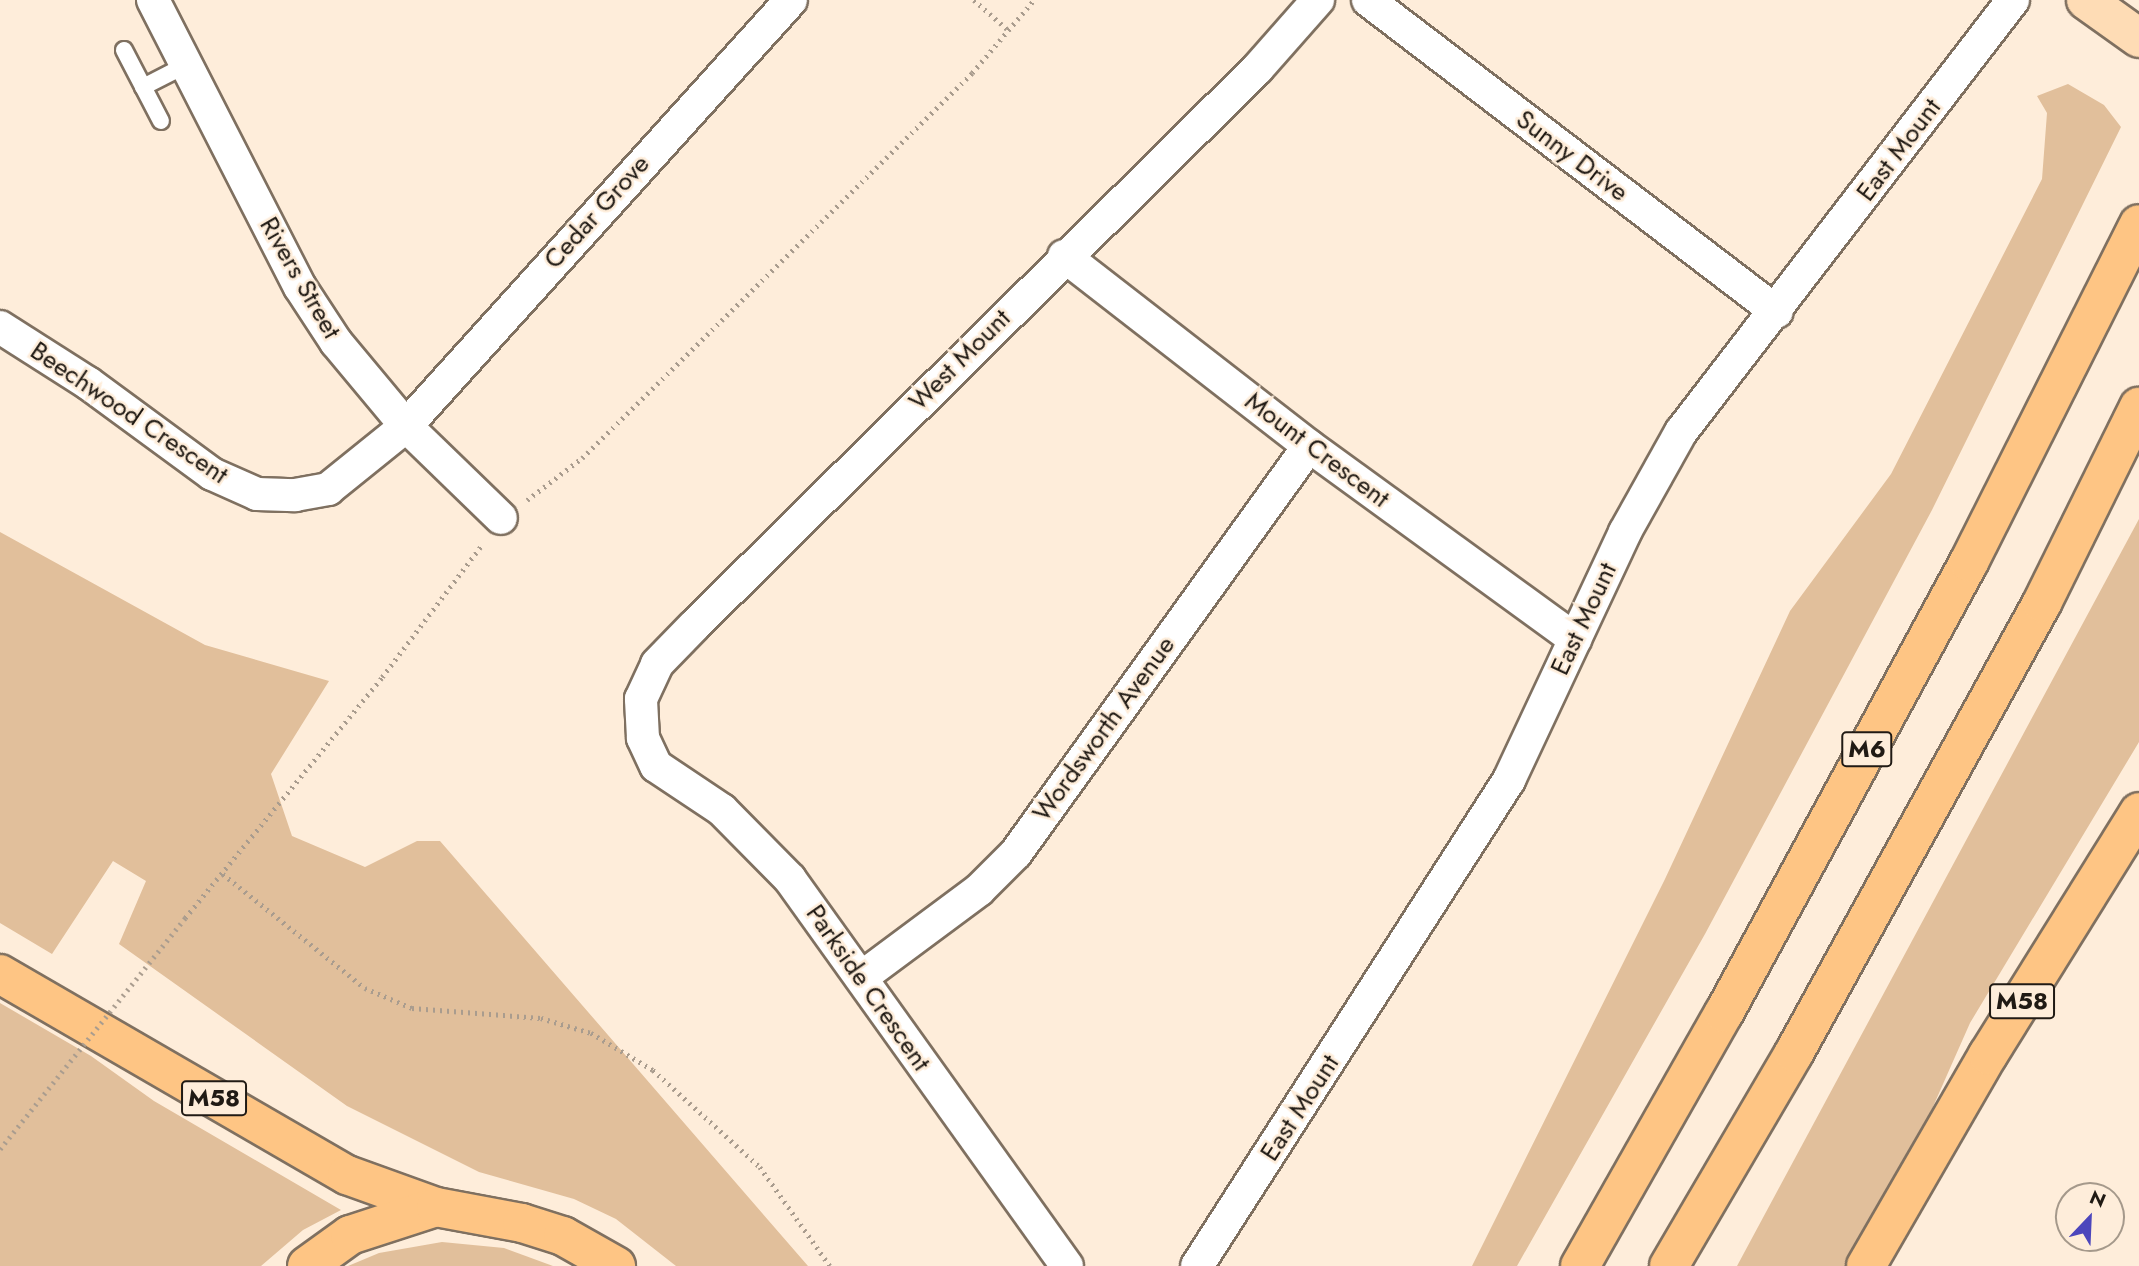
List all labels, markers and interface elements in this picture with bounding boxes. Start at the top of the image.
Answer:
street label: East Mount [1850,93,1948,207]
street label: Sunny Drive [1510,104,1634,208]
street label: Cedar Grove [538,149,656,275]
street label: Rivers Street [253,212,347,344]
street label: West Mount [903,303,1017,417]
street label: Beechwood Crescent [24,335,234,491]
street label: Mount Crescent [1239,386,1395,514]
street label: East Mount [1544,558,1624,680]
street label: Wordsworth Avenue [1026,630,1182,828]
road number: M6 [1841,728,1893,770]
street label: Parkside Crescent [799,899,937,1077]
road number: M58 [1989,981,2055,1021]
street label: East Mount [1254,1049,1346,1167]
road number: M58 [181,1078,247,1118]
north arrow [2055,1182,2125,1252]
text: N [2085,1184,2110,1214]

